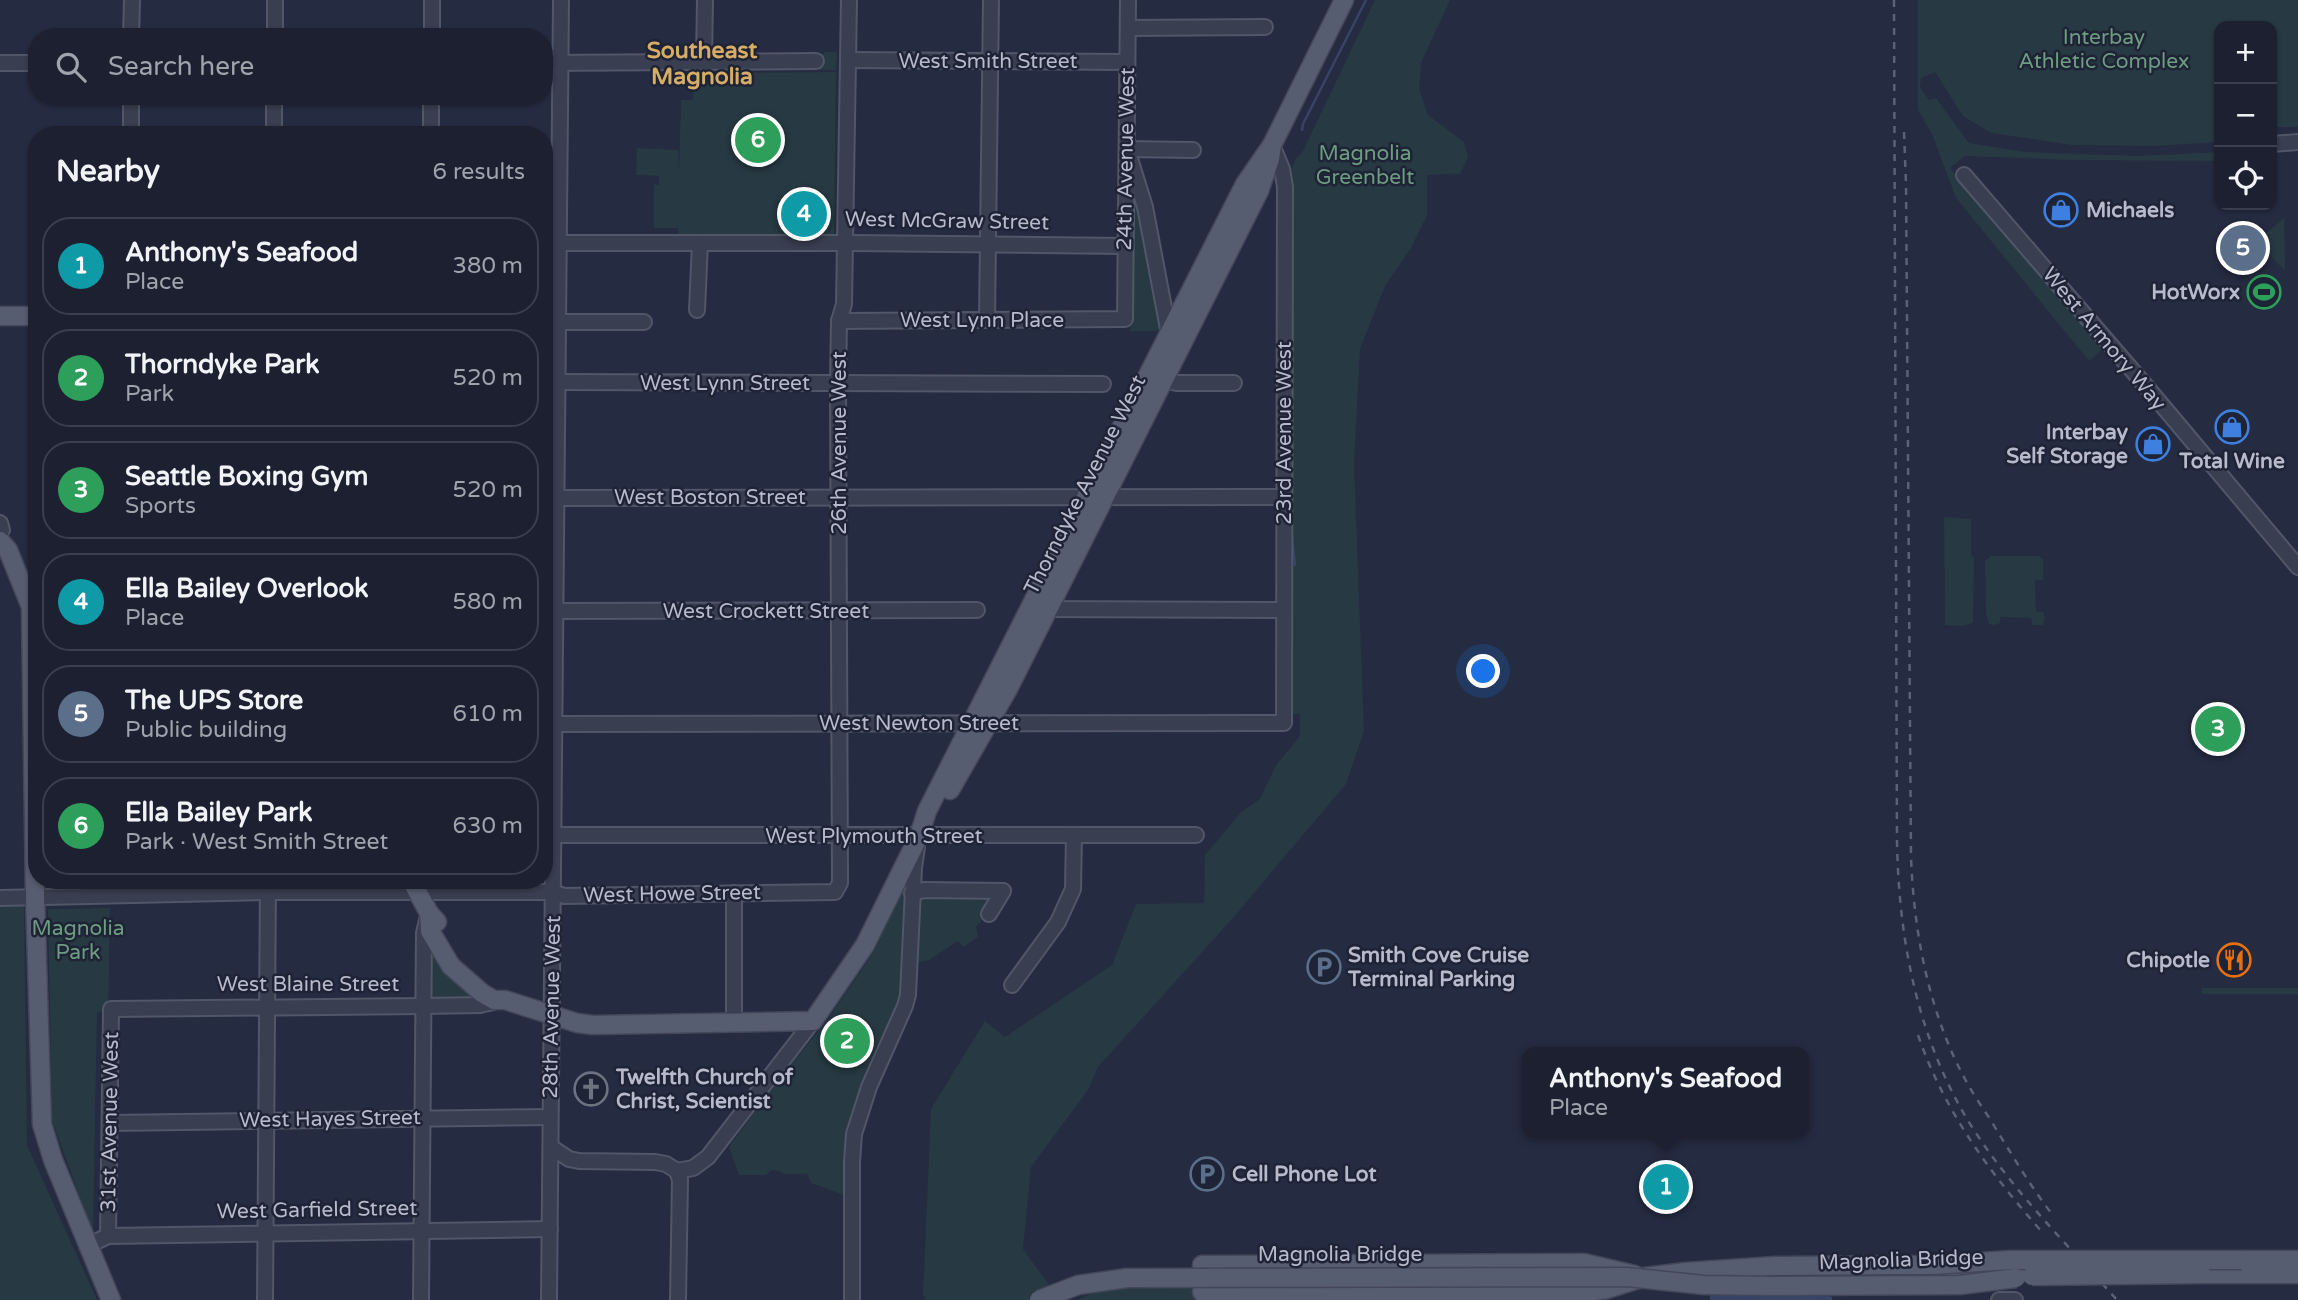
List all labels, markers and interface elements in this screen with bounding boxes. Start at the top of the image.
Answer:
map controls [2214,21,2277,210]
button: + [2214,21,2277,84]
park label: Interbay Athletic Complex [2019,25,2189,74]
search box [28,28,553,105]
district label: Southeast Magnolia [647,37,758,91]
icon: search [52,48,90,86]
street label: West Smith Street [898,49,1078,74]
text: Search here [108,51,254,82]
street label: 24th Avenue West [1112,67,1140,251]
button: − [2214,84,2277,147]
pin: 6 [735,114,781,166]
park label: Magnolia Greenbelt [1316,141,1414,190]
button: locate [2214,147,2277,210]
text: Nearby [56,153,160,190]
text: 6 results [432,158,525,186]
pin: 4 [781,188,827,240]
shop icon: Michaels [2042,191,2080,229]
place label: Michaels [2086,198,2174,223]
street label: West McGraw Street [845,207,1049,235]
pin: 5 [2220,222,2266,274]
text: Anthony's Seafood [125,237,358,268]
text: 1 [74,252,88,280]
text: 380 m [453,252,523,280]
street label: West Armory Way [2037,262,2171,416]
text: Place [125,268,184,296]
sports icon: HotWorx [2245,273,2283,311]
place label: HotWorx [2151,280,2240,305]
street label: West Lynn Place [900,308,1064,333]
street label: 23rd Avenue West [1272,341,1297,525]
text: Thorndyke Park [125,349,319,380]
street label: 26th Avenue West [827,351,852,535]
text: 2 [74,364,88,392]
text: 520 m [453,364,523,392]
street label: West Lynn Street [640,371,810,396]
street label: Thorndyke Avenue West [1019,371,1151,599]
text: Park [125,380,174,408]
shop icon: Total Wine [2213,408,2251,446]
place label: Interbay Self Storage [2006,420,2129,469]
shop icon: Interbay Self Storage [2134,425,2172,463]
place label: Total Wine [2178,449,2285,474]
text: Seattle Boxing Gym [125,461,368,492]
text: 3 [74,476,88,504]
text: 520 m [453,476,523,504]
street label: West Boston Street [614,485,806,510]
text: Sports [125,492,196,520]
text: Ella Bailey Overlook [125,573,368,604]
text: 4 [74,588,88,616]
text: 580 m [453,588,523,616]
street label: West Crockett Street [663,599,869,624]
text: Place [125,604,184,632]
your location [1466,654,1500,688]
text: The UPS Store [125,685,303,716]
text: 5 [74,700,88,728]
text: 610 m [453,700,523,728]
pin: 3 [2195,703,2241,755]
street label: West Newton Street [819,711,1019,736]
text: Public building [125,716,287,744]
text: Ella Bailey Park [125,797,312,828]
text: 6 [74,812,88,840]
text: 630 m [453,812,523,840]
street label: West Plymouth Street [765,824,983,849]
text: Park · West Smith Street [125,828,388,856]
street label: West Howe Street [583,880,761,908]
street label: 28th Avenue West [538,915,566,1099]
park label: Magnolia Park [31,916,125,965]
restaurant icon: Chipotle [2215,941,2253,979]
place label: Smith Cove Cruise Terminal Parking [1347,943,1529,992]
parking icon: Smith Cove Cruise Terminal Parking [1305,948,1343,986]
place label: Chipotle [2126,948,2210,973]
street label: West Blaine Street [217,972,399,997]
pin: 2 [824,1015,870,1067]
street label: 31st Avenue West [96,1031,124,1213]
popup [1522,1047,1809,1138]
text: Anthony's Seafood [1549,1063,1782,1094]
place label: Twelfth Church of Christ, Scientist [615,1065,794,1114]
church icon: Twelfth Church of Christ, Scientist [572,1070,610,1108]
text: Place [1549,1094,1608,1122]
street label: West Hayes Street [239,1105,421,1133]
parking icon: Cell Phone Lot [1188,1155,1226,1193]
pin: 1 [1643,1161,1689,1213]
place label: Cell Phone Lot [1232,1162,1377,1187]
street label: West Garfield Street [216,1196,418,1224]
street label: Magnolia Bridge [1258,1242,1422,1267]
street label: Magnolia Bridge [1818,1245,1984,1275]

